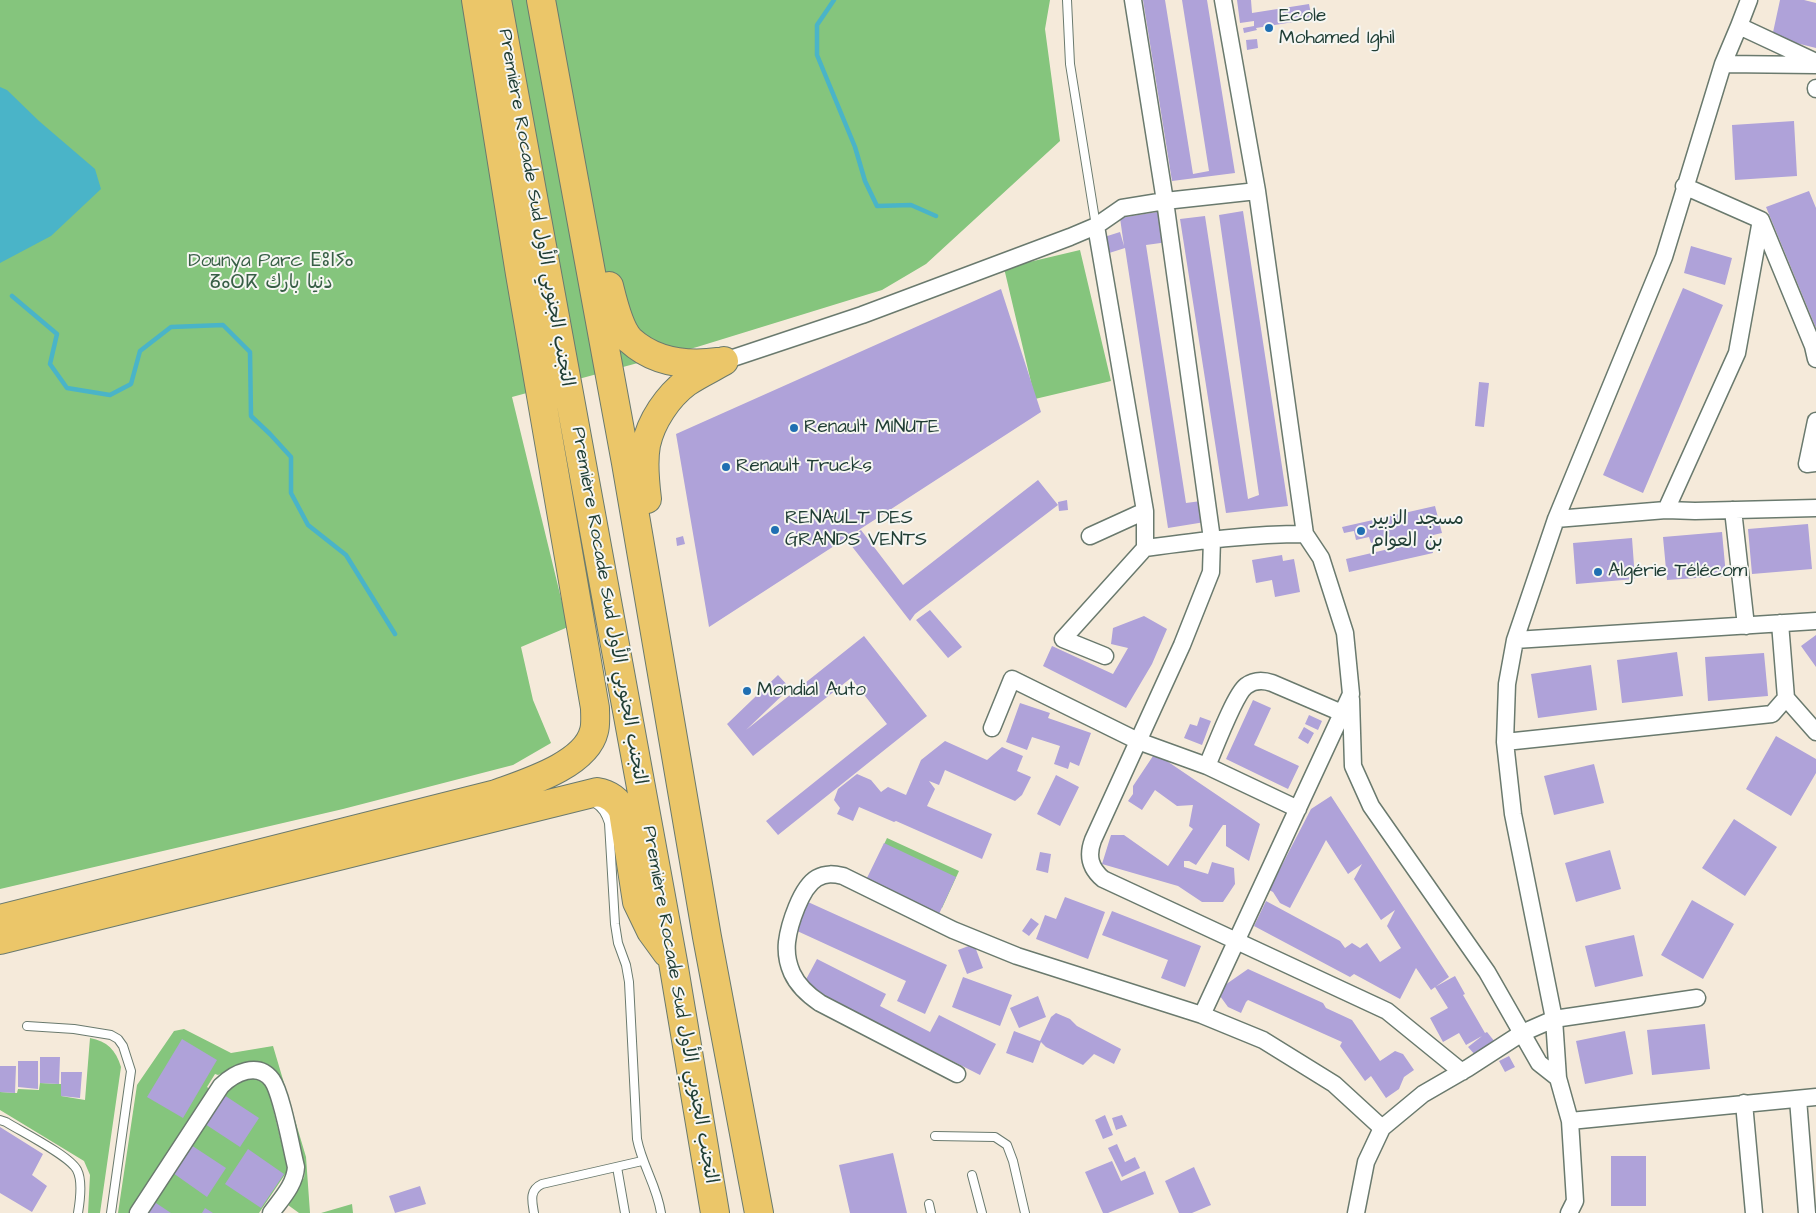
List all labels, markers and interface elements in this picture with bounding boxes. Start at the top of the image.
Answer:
place label: Ecole Mohamed Ighil [1279,6,1395,50]
marker: Ecole Mohamed Ighil [1263,22,1275,34]
street label: Première Rocade Sud التجنب الجنوبي الأول [492,27,578,389]
park label: Dounya Parc ⴹⵓⵏⵢⴰ ⵒⴰⵔⴽ دنيا بارك [188,251,354,295]
place label: Renault MINUTE [804,417,939,439]
marker: Renault MINUTE [788,422,800,434]
street label: Première Rocade Sud التجنب الجنوبي الأول [565,425,651,787]
place label: Renault Trucks [736,456,872,478]
marker: Renault Trucks [720,461,732,473]
place label: RENAULT DES GRANDS VENTS [785,508,927,552]
place label: مسجد الزبير بن العوام [1371,509,1464,553]
marker: RENAULT DES GRANDS VENTS [769,524,781,536]
marker: مسجد الزبير بن العوام [1355,525,1367,537]
place label: Algérie Télécom [1608,561,1747,583]
marker: Algérie Télécom [1592,566,1604,578]
place label: Mondial Auto [757,680,866,702]
marker: Mondial Auto [741,685,753,697]
street label: Première Rocade Sud التجنب الجنوبي الأول [636,824,722,1186]

